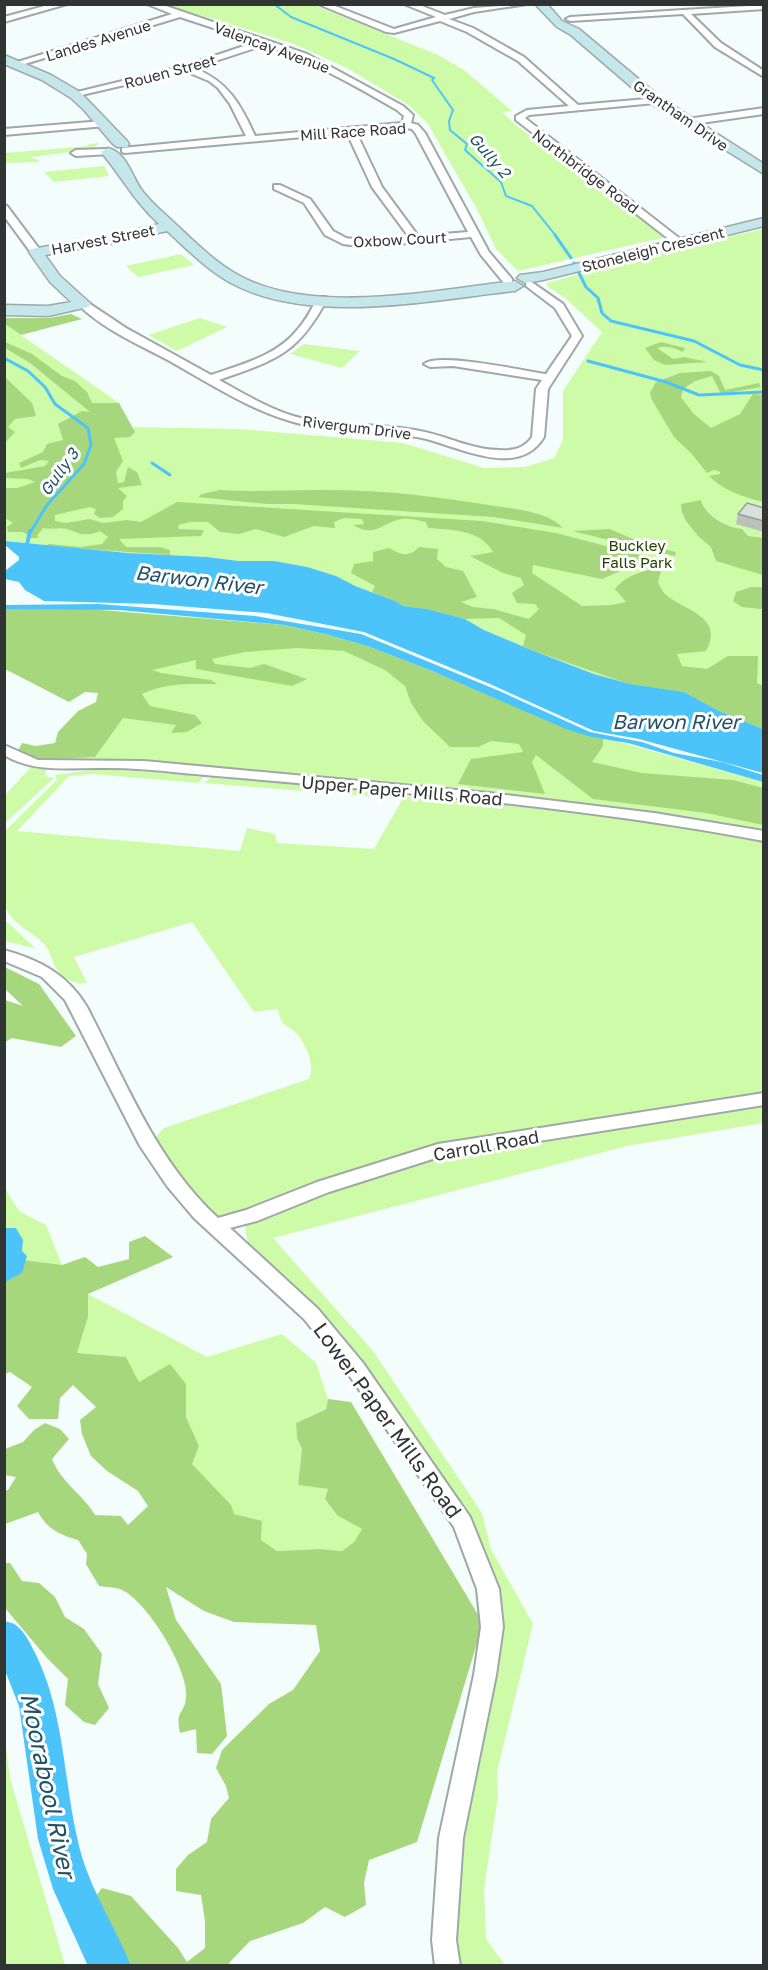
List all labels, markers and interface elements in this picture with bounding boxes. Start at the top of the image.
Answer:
street label: Landes Avenue [43,15,153,65]
street label: Valencay Avenue [212,18,333,76]
street label: Rouen Street [122,50,218,92]
street label: Grantham Drive [630,76,732,155]
street label: Mill Race Road [299,118,407,144]
street label: Northbridge Road [529,125,643,217]
water label: Gully 2 [465,128,516,183]
street label: Harvest Street [50,220,156,258]
street label: Stoneleigh Crescent [580,223,726,275]
street label: Oxbow Court [353,228,447,250]
street label: Rivergum Drive [302,411,413,443]
water label: Gully 3 [35,443,84,499]
park label: Buckley Falls Park [602,536,673,571]
water label: Barwon River [134,559,267,599]
water label: Barwon River [612,709,743,733]
street label: Upper Paper Mills Road [300,770,504,810]
street label: Carroll Road [431,1125,541,1165]
street label: Lower Paper Mills Road [308,1317,468,1523]
water label: Moorabool River [15,1690,84,1884]

